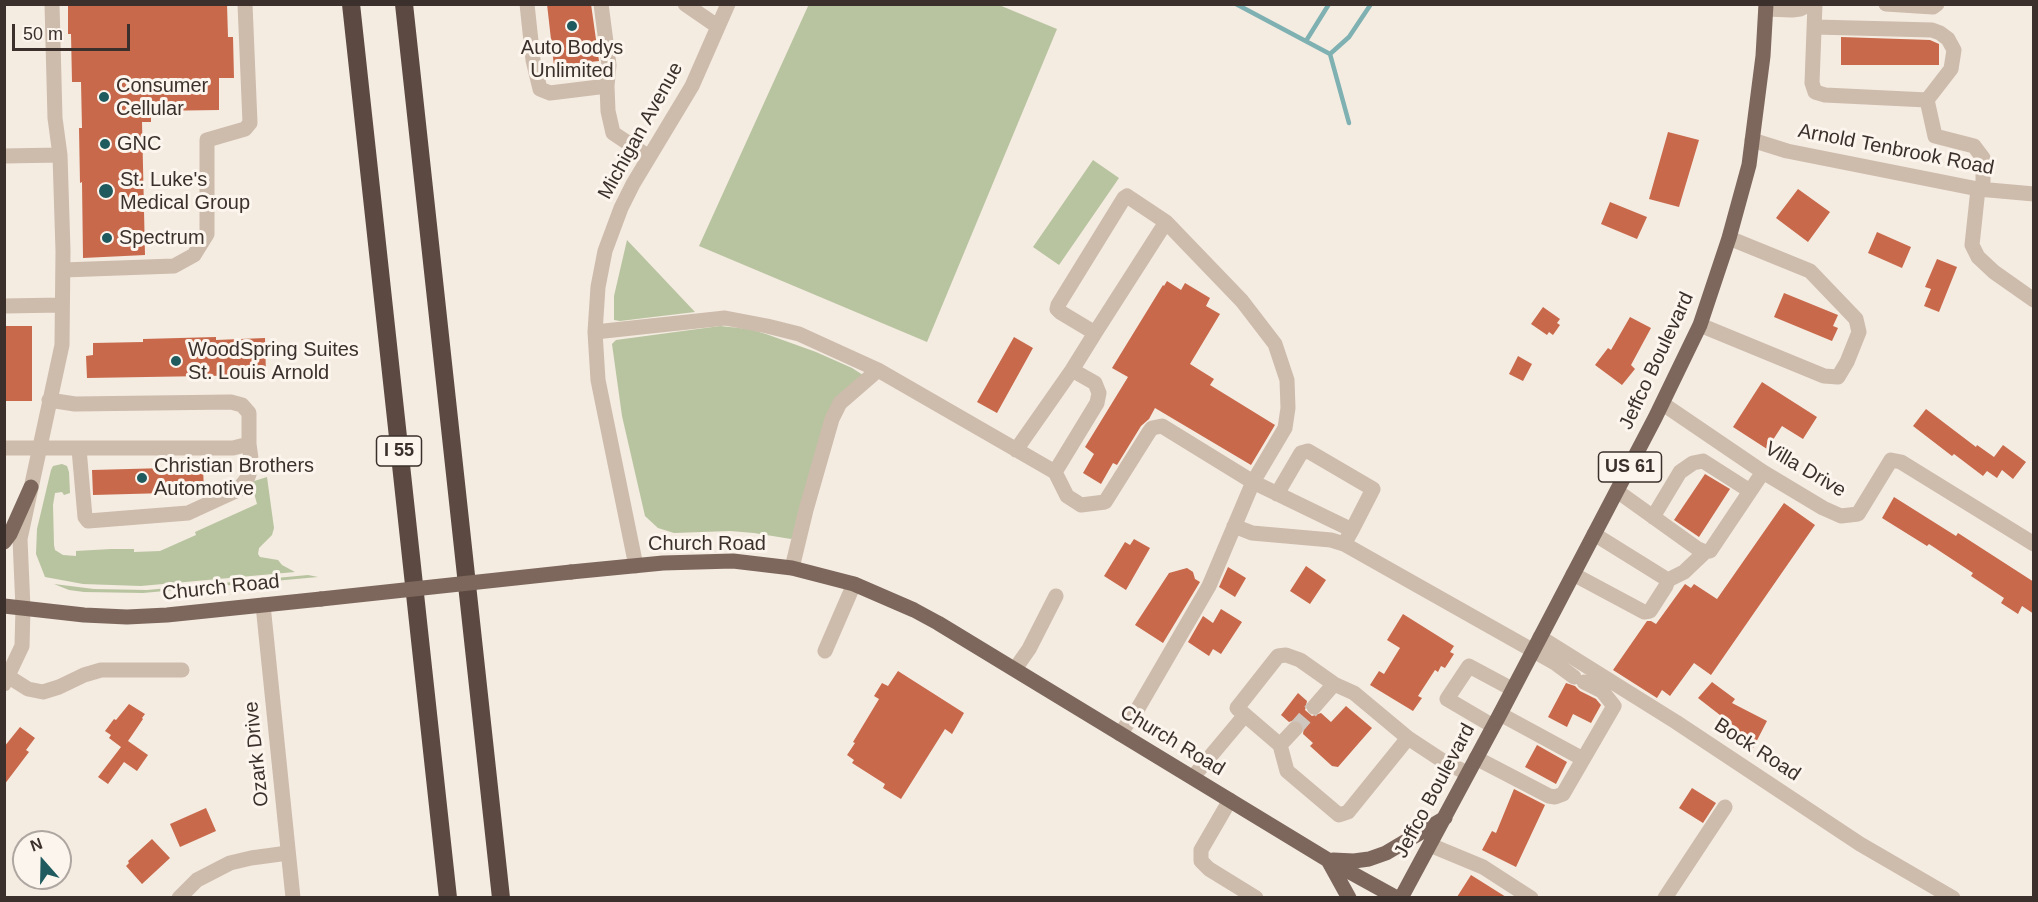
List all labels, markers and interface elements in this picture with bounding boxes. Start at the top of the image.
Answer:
scale bar [15,12,134,50]
marker: Auto Bodys Unlimited [565,19,579,33]
text: 50 m [23,24,63,44]
place label: Auto Bodys Unlimited [521,36,623,83]
street label: Michigan Avenue [593,58,689,204]
place label: Consumer Cellular [116,74,208,121]
marker: Consumer Cellular [97,90,111,104]
street label: Arnold Tenbrook Road [1796,119,1996,181]
place label: GNC [117,132,161,156]
marker: GNC [98,137,112,151]
place label: St. Luke's Medical Group [120,168,250,215]
marker: St. Luke's Medical Group [97,182,115,200]
place label: Spectrum [119,226,205,250]
marker: Spectrum [100,231,114,245]
street label: Jeffco Boulevard [1615,289,1699,433]
place label: WoodSpring Suites St. Louis Arnold [188,338,359,385]
marker: WoodSpring Suites St. Louis Arnold [169,354,183,368]
road number: I 55 [376,436,422,466]
street label: Villa Drive [1760,437,1850,503]
road number: US 61 [1598,452,1662,482]
place label: Christian Brothers Automotive [154,454,314,501]
marker: Christian Brothers Automotive [135,471,149,485]
street label: Church Road [648,532,766,556]
street label: Church Road [161,570,281,606]
street label: Ozark Drive [240,700,274,808]
street label: Church Road [1115,700,1229,782]
street label: Bock Road [1709,713,1805,787]
street label: Jeffco Boulevard [1390,720,1480,862]
north arrow [12,830,72,890]
text: N [28,835,45,854]

